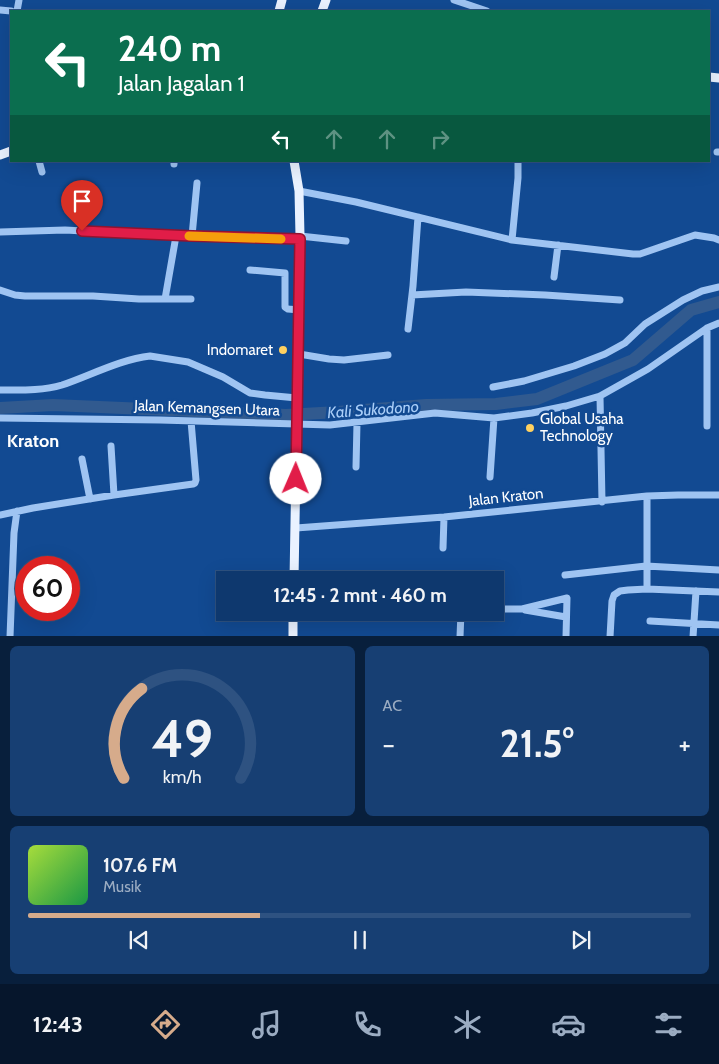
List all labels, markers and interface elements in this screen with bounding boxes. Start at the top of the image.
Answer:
text: 240 m [118,27,221,70]
icon: left [35,30,100,95]
text: Jalan Jagalan 1 [118,70,245,97]
icon: left [267,125,295,153]
icon: ahead [320,125,348,153]
icon: ahead [373,125,401,153]
icon: right [426,125,454,153]
pin [61,180,103,231]
icon: arrive [68,187,96,215]
place label: Indomaret [207,341,273,359]
marker: Indomaret [277,344,289,356]
street label: Jalan Kemangsen Utara [133,396,281,420]
water label: Kali Sukodono [327,397,420,422]
place label: Global Usaha Technology [540,410,624,445]
marker: Global Usaha Technology [524,422,536,434]
district label: Kraton [7,430,59,452]
position arrow [269,452,321,504]
street label: Jalan Kraton [467,484,544,510]
speed limit sign: 60 [15,556,80,621]
text: 12:45 · 2 mnt · 460 m [273,584,447,607]
text: AC [383,696,402,715]
text: 49 [151,707,213,770]
text: 21.5° [500,720,574,767]
text: − [383,727,395,761]
text: + [679,727,691,761]
text: km/h [163,766,202,787]
text: 107.6 FM [103,854,177,877]
text: Musik [103,877,141,896]
icon: previous [125,926,153,954]
icon: pause [346,926,374,954]
icon: next [567,926,595,954]
icon: directions [148,1007,183,1042]
icon: music [249,1007,284,1042]
icon: phone [350,1007,385,1042]
icon: climate [450,1007,485,1042]
icon: car [551,1007,586,1042]
icon: filters [651,1007,686,1042]
text: 12:43 [33,1011,83,1038]

